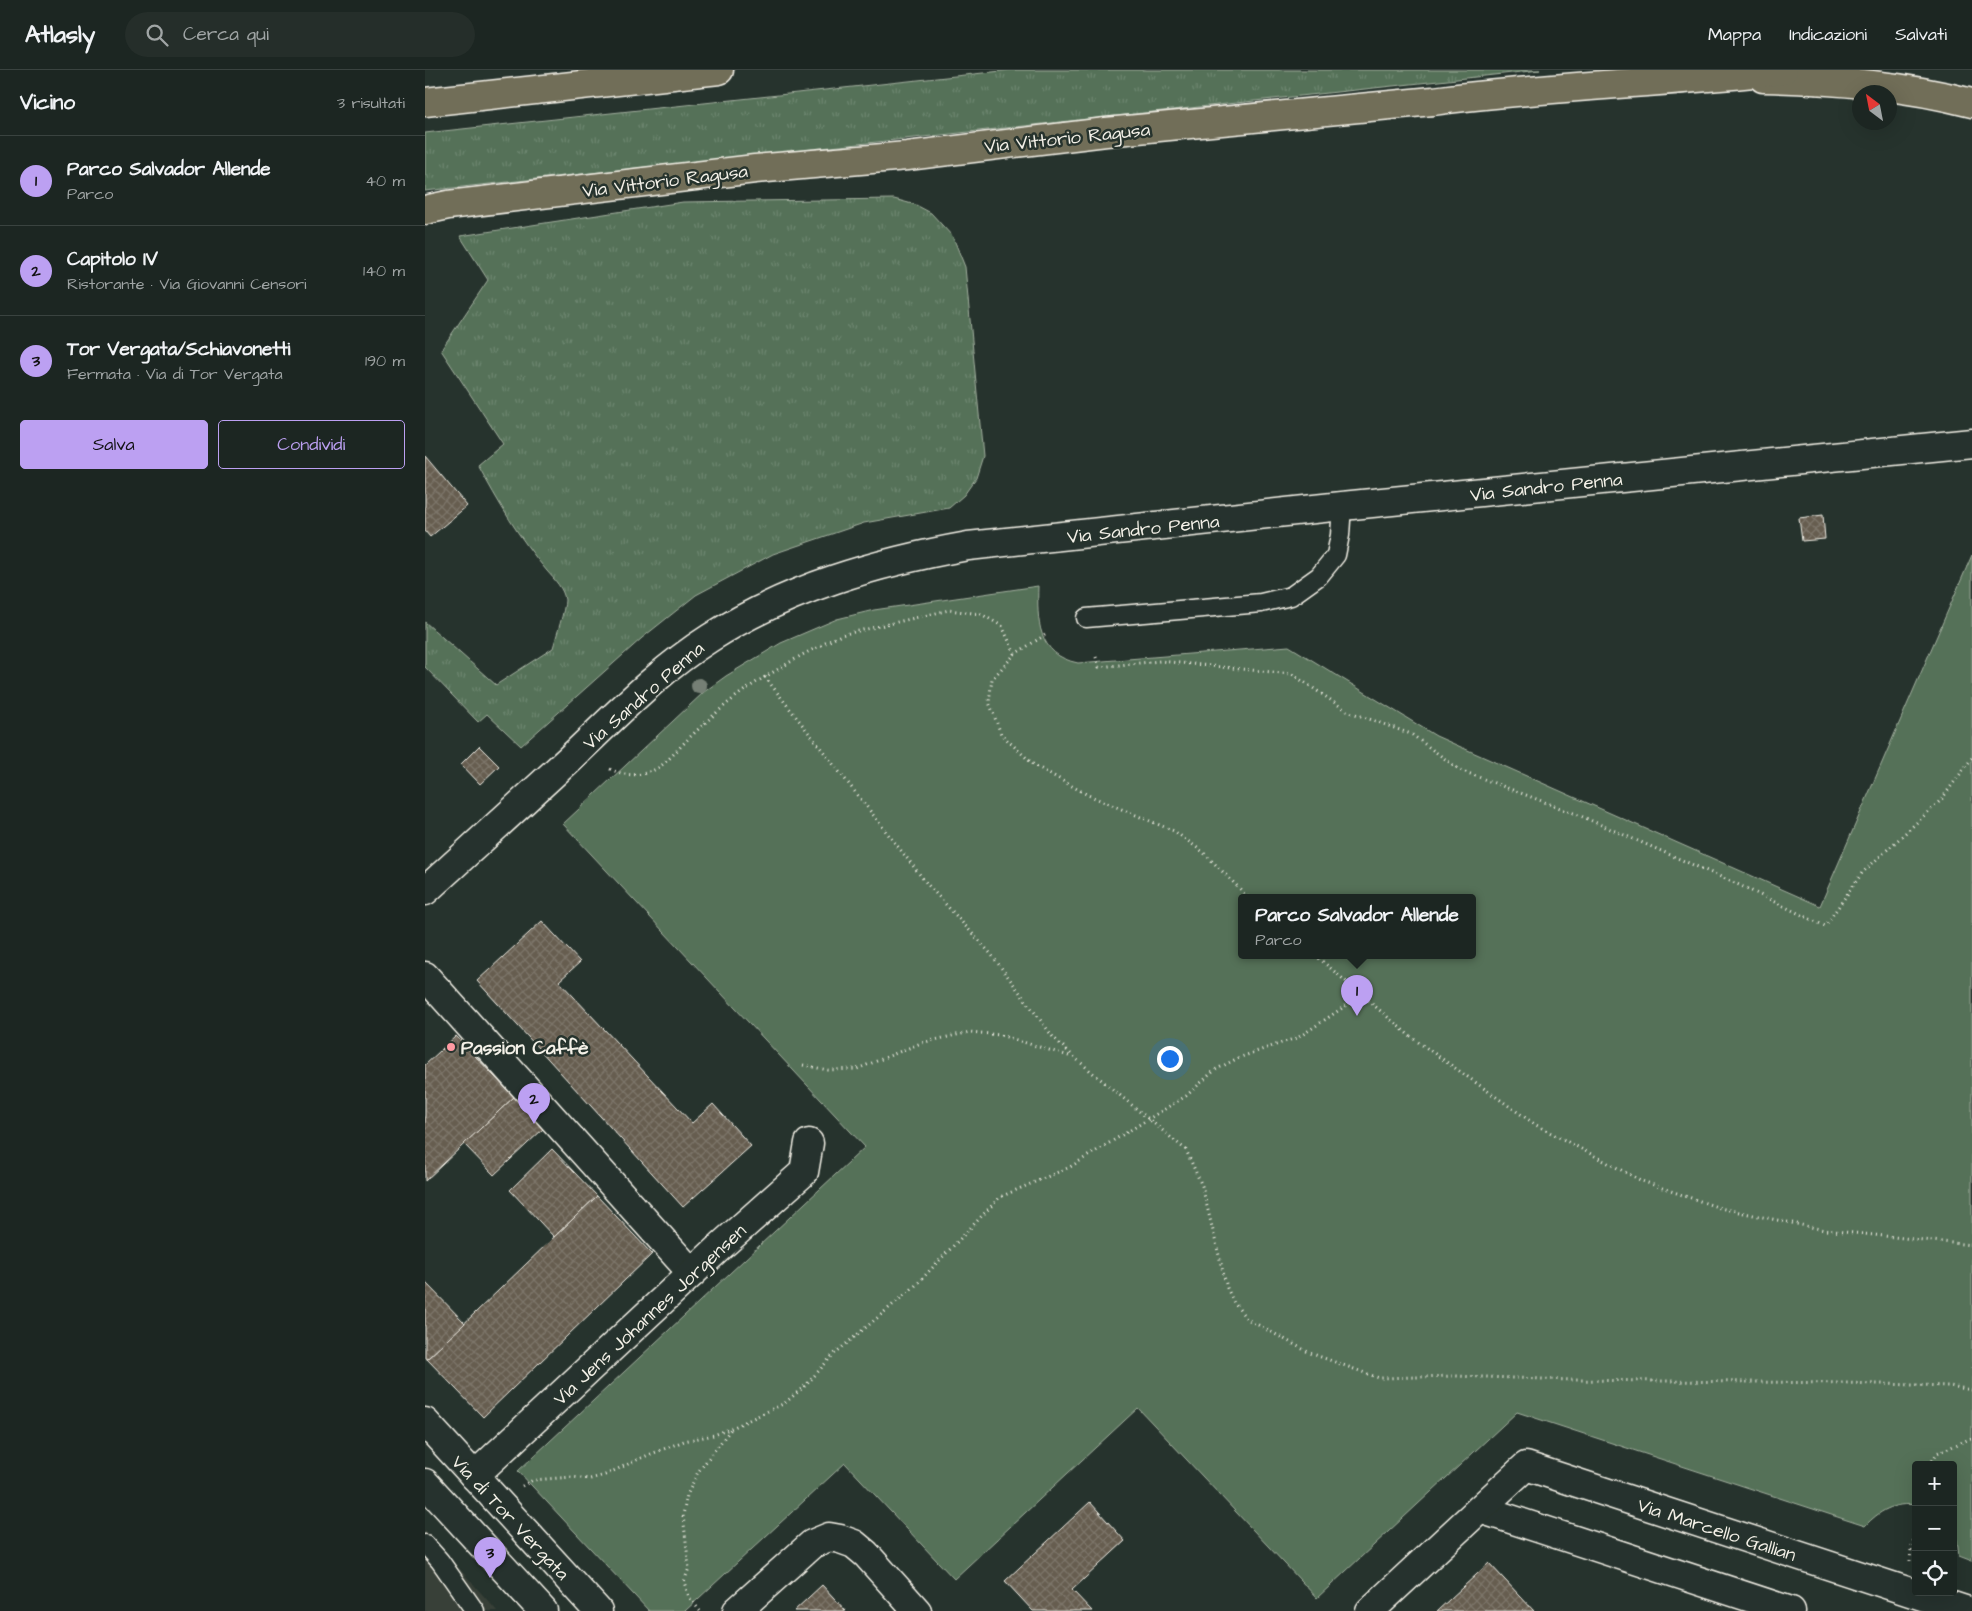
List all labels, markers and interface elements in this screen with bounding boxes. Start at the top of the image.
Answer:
search box [125,12,475,57]
text: Atlasly [25,18,95,52]
icon: search [143,21,171,49]
text: Cerca qui [183,21,269,48]
text: Mappa [1708,22,1761,47]
text: Indicazioni [1789,22,1867,47]
text: Salvati [1895,22,1947,47]
north arrow [1852,85,1897,130]
text: Vicino [20,88,75,117]
text: 3 risultati [337,92,405,114]
street label: Via Vittorio Ragusa [983,116,1152,162]
text: Parco Salvador Allende [67,156,270,183]
street label: Via Vittorio Ragusa [581,158,750,206]
text: 1 [35,170,37,192]
text: 40 m [365,170,405,192]
text: Parco [67,183,113,205]
text: Capitolo IV [67,246,158,273]
text: 2 [31,260,41,282]
text: 140 m [363,260,405,282]
text: Ristorante · Via Giovanni Censori [67,273,307,295]
text: Tor Vergata/Schiavonetti [67,336,291,363]
text: 3 [32,350,40,372]
text: 190 m [365,350,405,372]
text: Fermata · Via di Tor Vergata [67,363,283,385]
button: Salva [20,420,208,469]
button: Condividi [218,420,405,469]
street label: Via Sandro Penna [1469,466,1624,509]
street label: Via Sandro Penna [1066,508,1221,551]
street label: Via Sandro Penna [577,636,711,757]
popup [1238,894,1476,959]
text: Parco Salvador Allende [1255,902,1459,929]
text: Parco [1255,929,1302,951]
pin: 1 [1341,975,1373,1016]
place label: Passion Caffè [461,1035,589,1062]
marker: Passion Caffè [445,1041,457,1053]
your location [1157,1046,1183,1072]
pin: 2 [518,1083,550,1124]
street label: Via Jens Johannes Jorgensen [547,1218,753,1413]
street label: Via di Tor Vergata [444,1449,575,1588]
map controls [1912,1461,1957,1596]
button: + [1912,1461,1957,1506]
street label: Via Marcello Gallian [1634,1492,1799,1569]
button: − [1912,1506,1957,1551]
pin: 3 [474,1537,506,1578]
button: locate [1912,1551,1957,1596]

